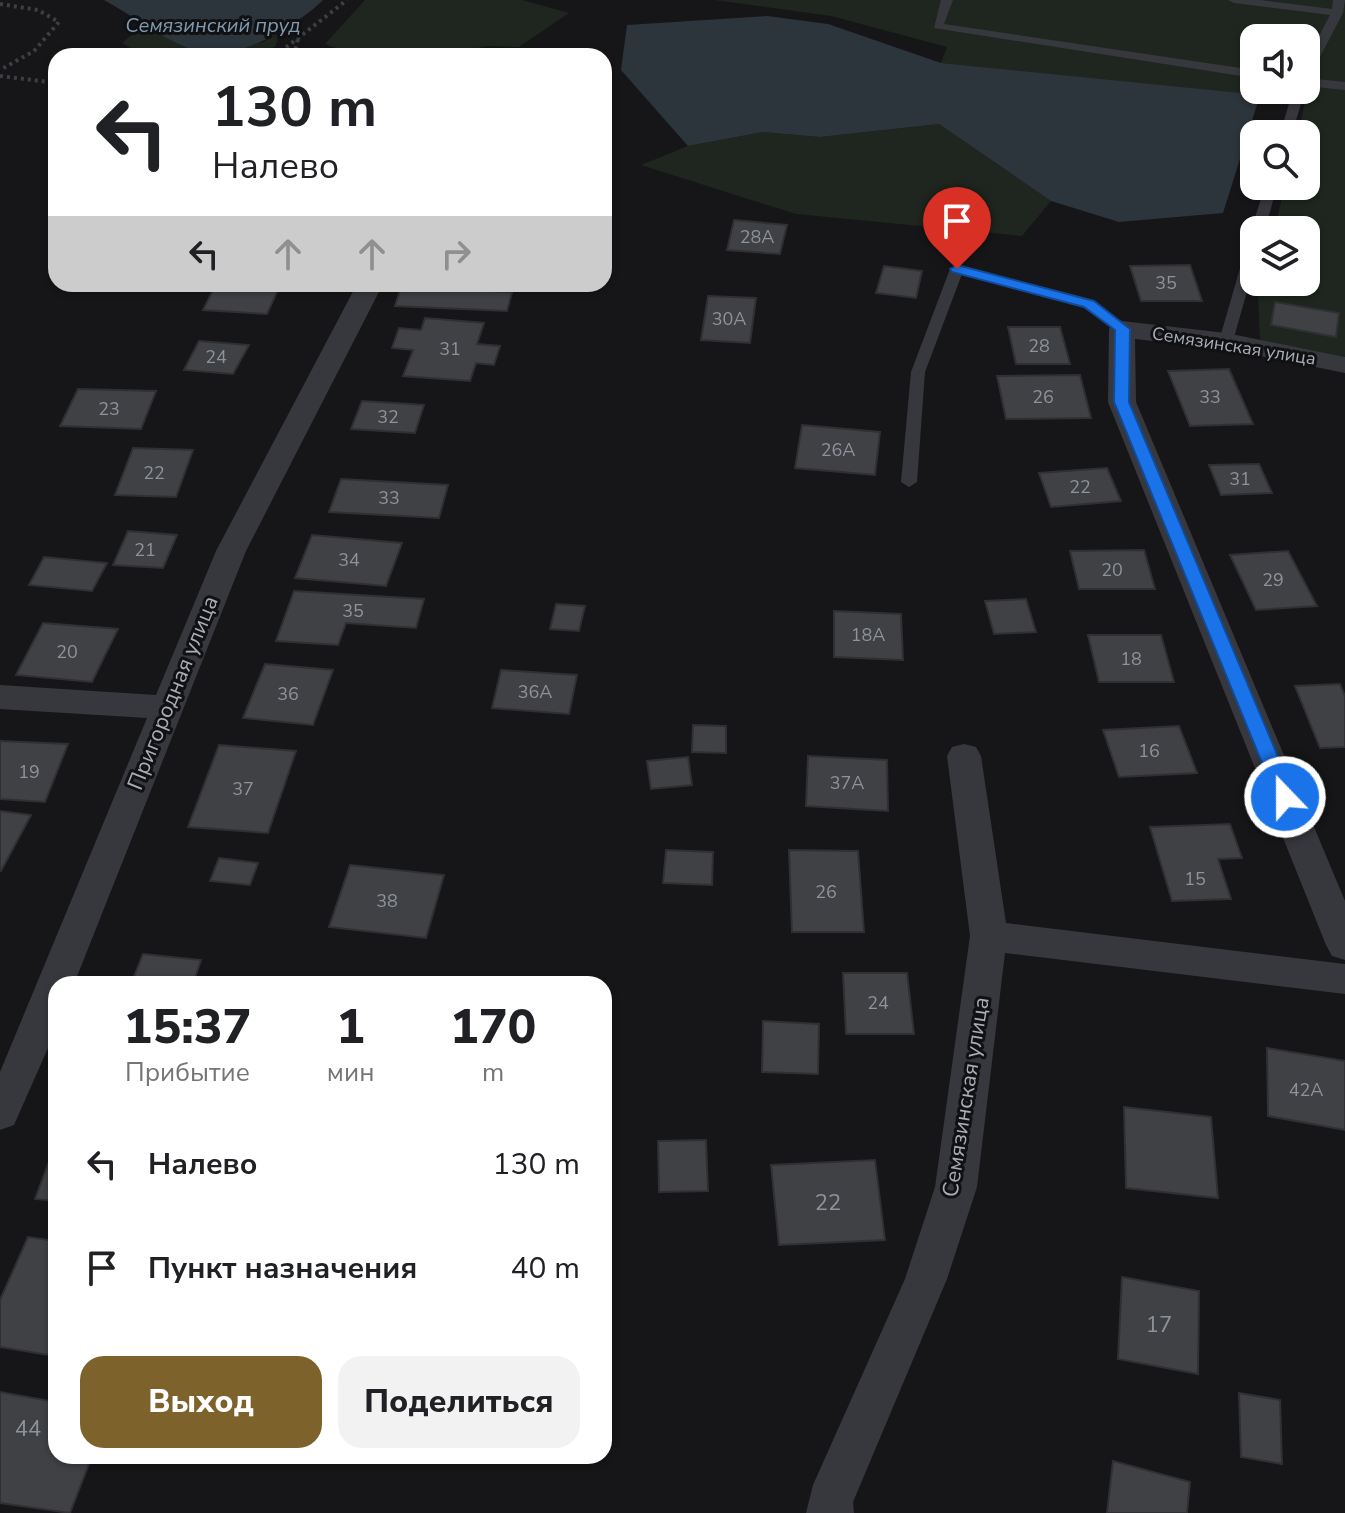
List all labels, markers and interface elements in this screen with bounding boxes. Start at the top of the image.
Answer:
water label: Семязинский пруд [125,12,301,39]
map controls [1240,24,1320,296]
button: sound [1240,24,1320,104]
text: 130 m [212,69,377,146]
icon: left [80,80,184,184]
button: search [1240,120,1320,200]
text: Налево [212,142,339,191]
pin [923,187,991,269]
icon: arrive [935,199,979,243]
button: layers [1240,216,1320,296]
house number: 28А [740,225,774,249]
icon: left [182,232,226,276]
icon: ahead [266,232,310,276]
icon: ahead [350,232,394,276]
icon: right [434,232,478,276]
house number: 35 [1155,271,1177,295]
house number: 30А [712,307,746,331]
street label: Семязинская улица [1150,321,1318,371]
house number: 28 [1028,334,1050,358]
house number: 31 [439,337,461,361]
house number: 24 [205,345,227,369]
house number: 26 [1032,385,1054,409]
house number: 33 [1199,385,1221,409]
house number: 23 [98,397,120,421]
house number: 32 [377,405,399,429]
house number: 26А [821,438,855,462]
house number: 22 [143,461,165,485]
house number: 31 [1229,467,1251,491]
house number: 22 [1069,475,1091,499]
house number: 33 [378,486,400,510]
house number: 21 [134,538,156,562]
house number: 34 [338,548,360,572]
house number: 20 [1101,558,1123,582]
house number: 29 [1262,568,1284,592]
street label: Пригородная улица [120,592,226,794]
house number: 35 [342,599,364,623]
house number: 18А [851,623,885,647]
house number: 20 [56,640,78,664]
house number: 18 [1120,647,1142,671]
house number: 36А [518,680,552,704]
house number: 36 [277,682,299,706]
house number: 16 [1138,739,1160,763]
position arrow [1243,755,1327,839]
house number: 19 [18,760,40,784]
house number: 37А [830,771,864,795]
house number: 37 [232,777,254,801]
house number: 15 [1184,867,1206,891]
house number: 26 [815,880,837,904]
house number: 38 [376,889,398,913]
house number: 24 [867,991,889,1015]
text: 15:37 [124,994,251,1060]
text: 1 [336,994,365,1060]
text: 170 [450,994,536,1060]
street label: Семязинская улица [935,995,997,1199]
text: Прибытие [125,1055,250,1090]
text: мин [327,1055,374,1090]
text: m [482,1055,504,1090]
house number: 42А [1289,1078,1323,1102]
icon: left [80,1142,124,1186]
text: Налево [148,1144,257,1185]
text: 130 m [493,1144,580,1185]
house number: 22 [815,1188,841,1218]
icon: arrive [80,1246,124,1290]
text: Пункт назначения [148,1248,417,1289]
text: 40 m [511,1248,580,1289]
house number: 17 [1146,1310,1172,1340]
button: Выход [80,1356,322,1448]
button: Поделиться [338,1356,580,1448]
house number: 44 [15,1414,41,1444]

